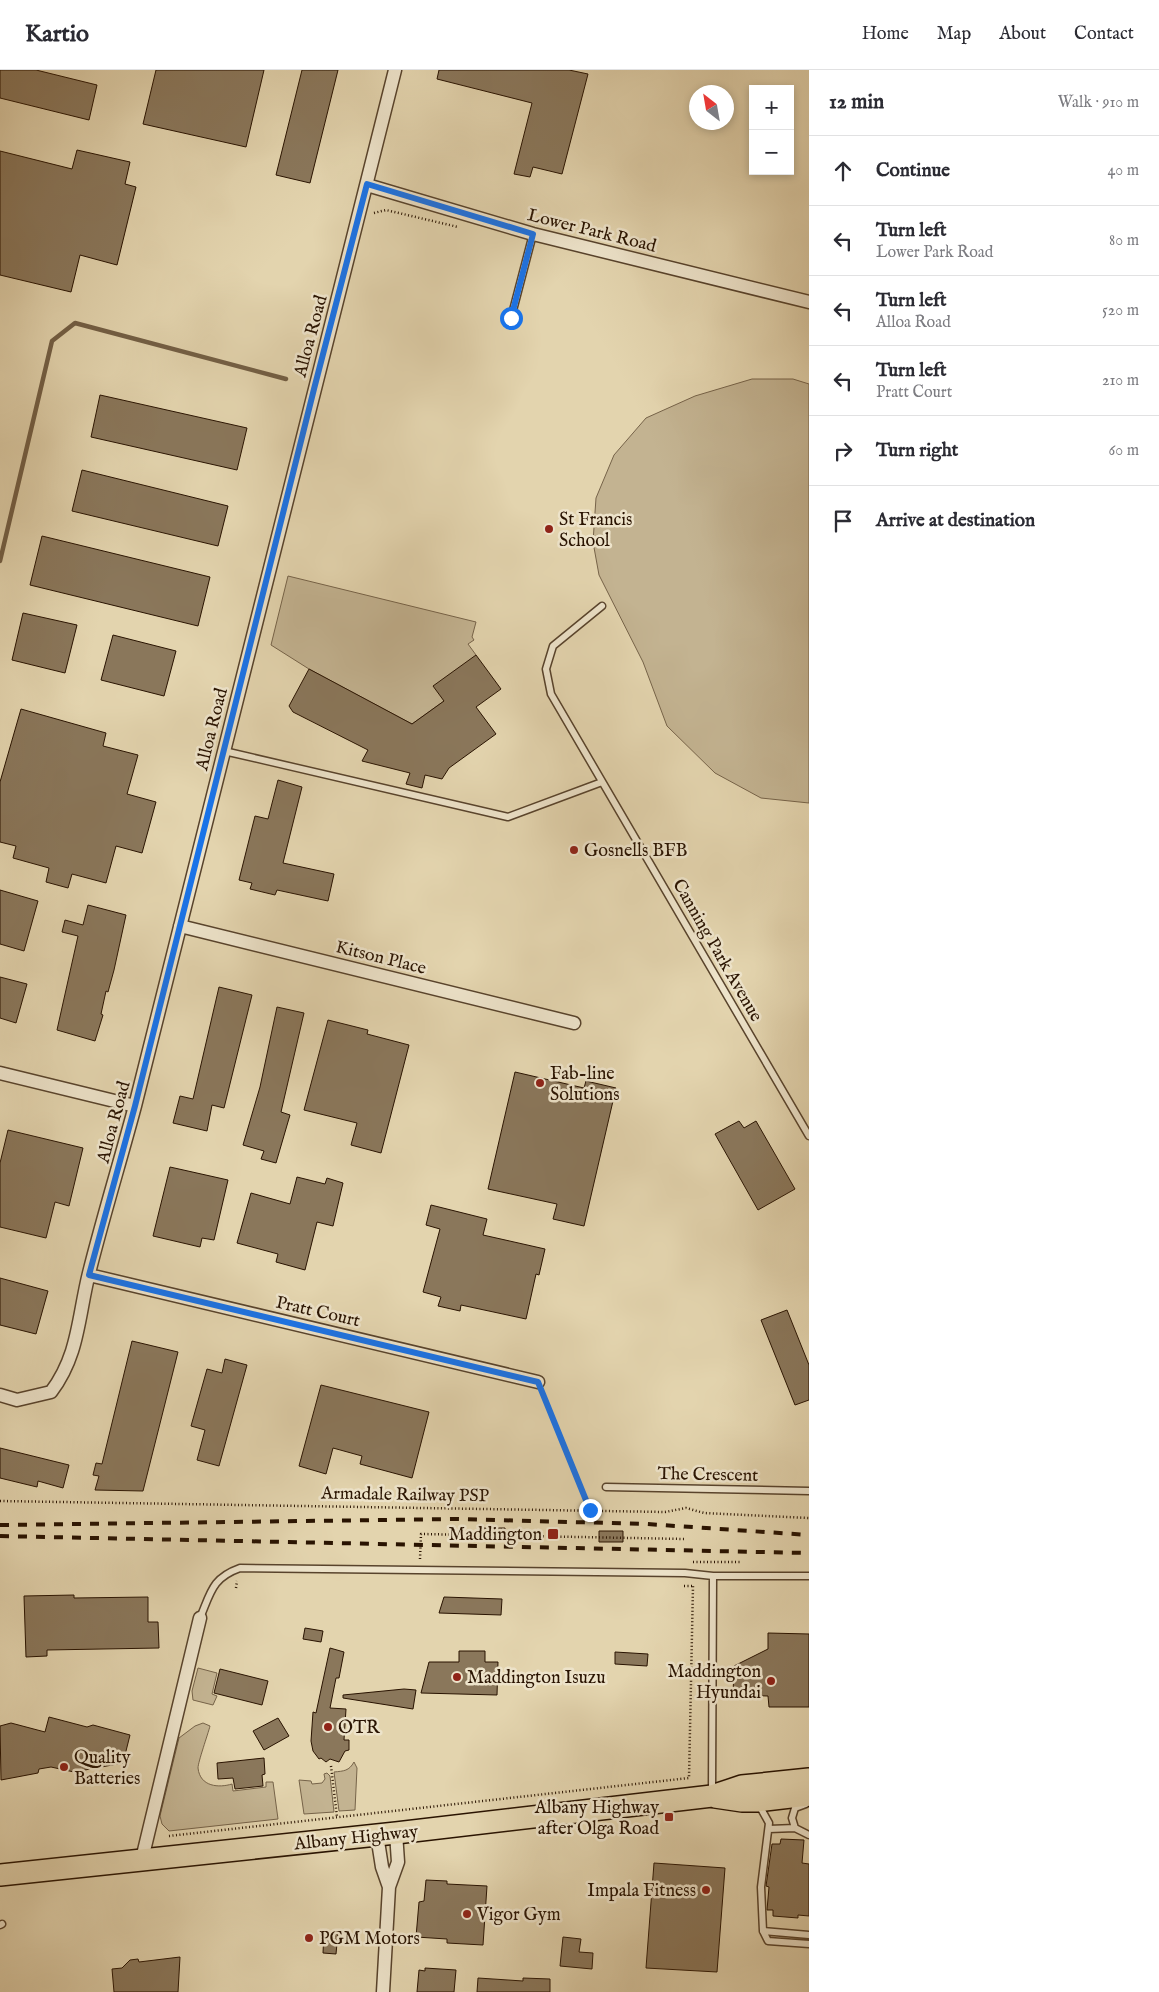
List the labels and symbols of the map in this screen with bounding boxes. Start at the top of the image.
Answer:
north arrow [689,85,734,130]
street label: Lower Park Road [525,204,659,259]
street label: Alloa Road [289,292,334,381]
route start [500,307,523,330]
place label: St Francis School [559,509,632,553]
marker: St Francis School [543,523,555,535]
street label: Alloa Road [191,685,234,774]
place label: Gosnells BFB [584,840,688,863]
marker: Gosnells BFB [568,844,580,856]
street label: Canning Park Avenue [666,875,767,1026]
street label: Kitson Place [333,936,428,981]
place label: Fab-line Solutions [550,1063,620,1107]
marker: Fab-line Solutions [534,1077,546,1089]
street label: Alloa Road [92,1078,137,1167]
street label: Pratt Court [273,1292,362,1333]
street label: The Crescent [657,1463,758,1488]
street label: Armadale Railway PSP [320,1483,489,1508]
route end [579,1499,602,1522]
place label: Maddington [449,1524,542,1547]
marker: Maddington [546,1527,560,1541]
place label: Maddington Hyundai [668,1661,761,1705]
place label: Maddington Isuzu [467,1667,605,1690]
marker: Maddington Isuzu [451,1671,463,1683]
marker: Maddington Hyundai [765,1675,777,1687]
place label: OTR [338,1717,381,1740]
marker: OTR [322,1721,334,1733]
place label: Quality Batteries [74,1747,140,1791]
marker: Quality Batteries [58,1761,70,1773]
place label: Albany Highway after Olga Road [534,1797,659,1841]
marker: Albany Highway after Olga Road [663,1811,675,1823]
street label: Albany Highway [292,1821,419,1857]
place label: Impala Fitness [587,1880,696,1903]
marker: Impala Fitness [700,1884,712,1896]
place label: Vigor Gym [476,1904,561,1927]
marker: Vigor Gym [461,1908,473,1920]
place label: PGM Motors [319,1928,420,1951]
marker: PGM Motors [303,1932,315,1944]

